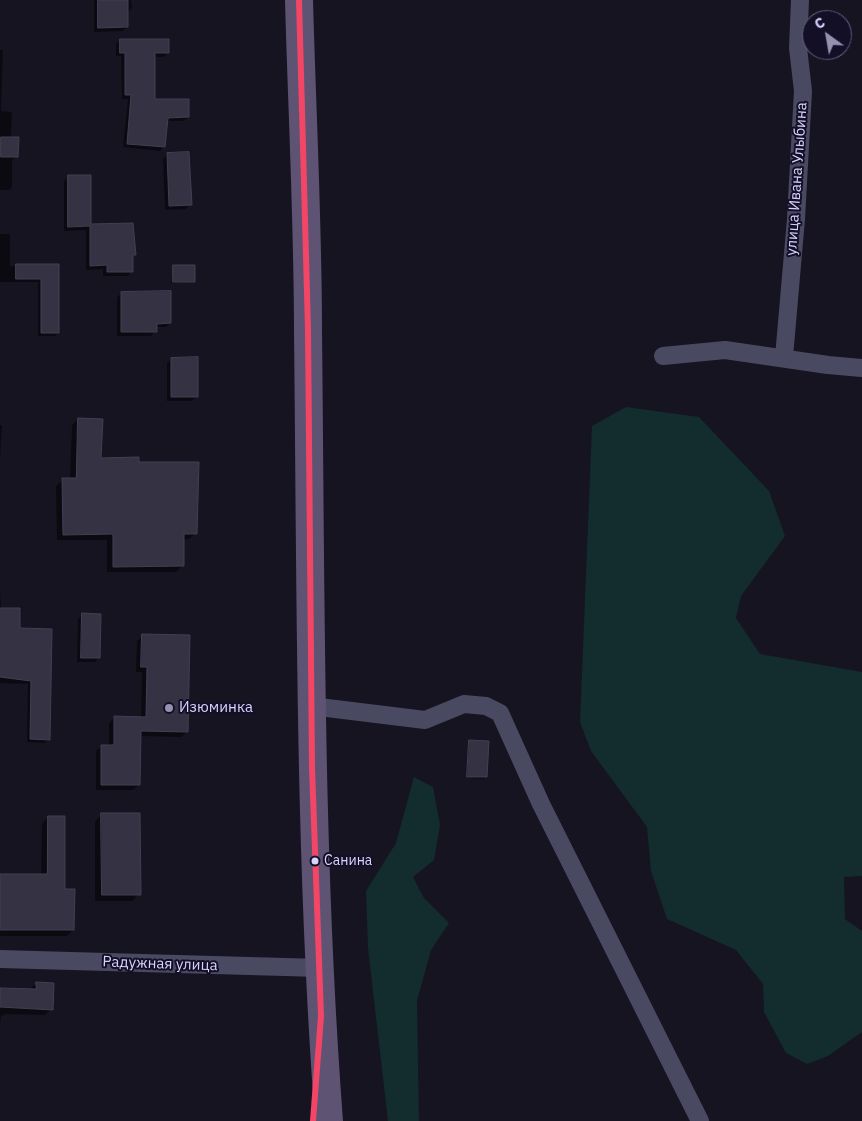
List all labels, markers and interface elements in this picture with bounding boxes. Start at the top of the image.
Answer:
north arrow [802,10,852,60]
text: С [811,13,828,33]
street label: улица Ивана Улыбина [783,102,811,256]
place label: Изюминка [179,699,253,717]
marker: Изюминка [163,702,175,714]
place label: Санина [324,853,372,869]
marker: Санина [310,856,320,866]
street label: Радужная улица [102,953,218,975]

